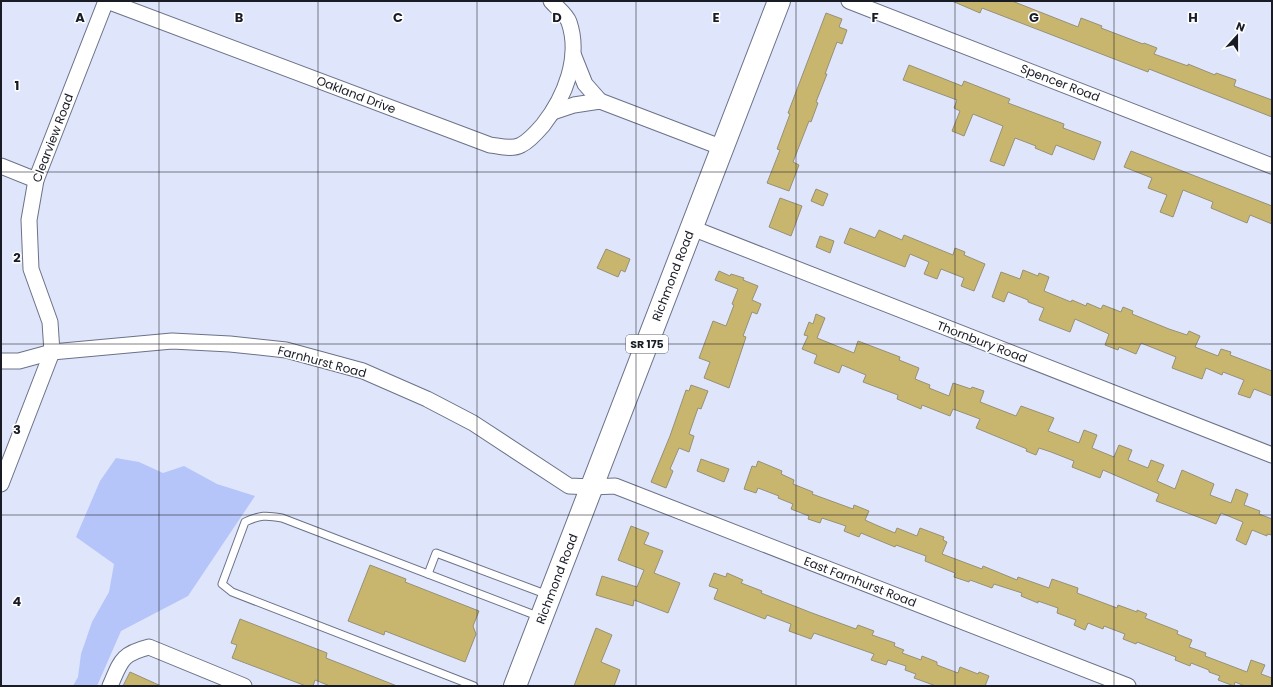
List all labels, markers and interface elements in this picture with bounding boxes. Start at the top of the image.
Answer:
text: A [75,8,85,27]
text: B [235,8,244,27]
text: C [393,8,403,27]
text: D [552,8,562,27]
text: E [712,8,720,27]
text: F [871,8,879,27]
text: G [1029,8,1039,27]
text: H [1188,8,1198,27]
north arrow [1217,16,1257,56]
text: N [1234,18,1247,36]
street label: Spencer Road [1018,60,1102,106]
street label: Oakland Drive [314,72,398,117]
text: 1 [15,76,19,95]
street label: Clearview Road [28,91,77,185]
street label: Richmond Road [647,228,698,323]
text: 2 [13,248,21,267]
street label: Thornbury Road [935,316,1030,367]
road number: SR 175 [626,335,668,353]
street label: Farnhurst Road [276,342,368,382]
text: 3 [13,420,21,439]
street label: Richmond Road [531,531,582,626]
street label: East Farnhurst Road [801,552,919,611]
text: 4 [13,592,22,611]

